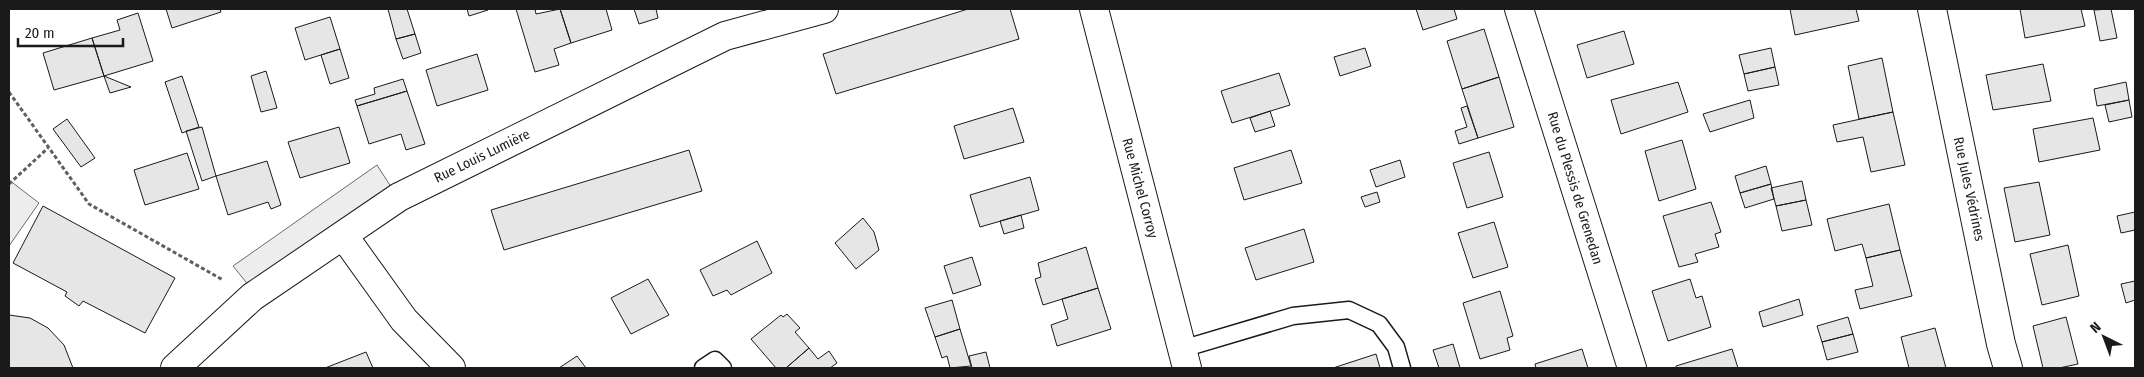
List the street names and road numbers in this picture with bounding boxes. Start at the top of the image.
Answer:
street label: Rue du Plessis de Grenedan [1544,110,1606,266]
street label: Rue Louis Lumière [431,125,533,187]
street label: Rue Jules Védrines [1950,135,1988,243]
street label: Rue Michel Corroy [1118,136,1162,241]

